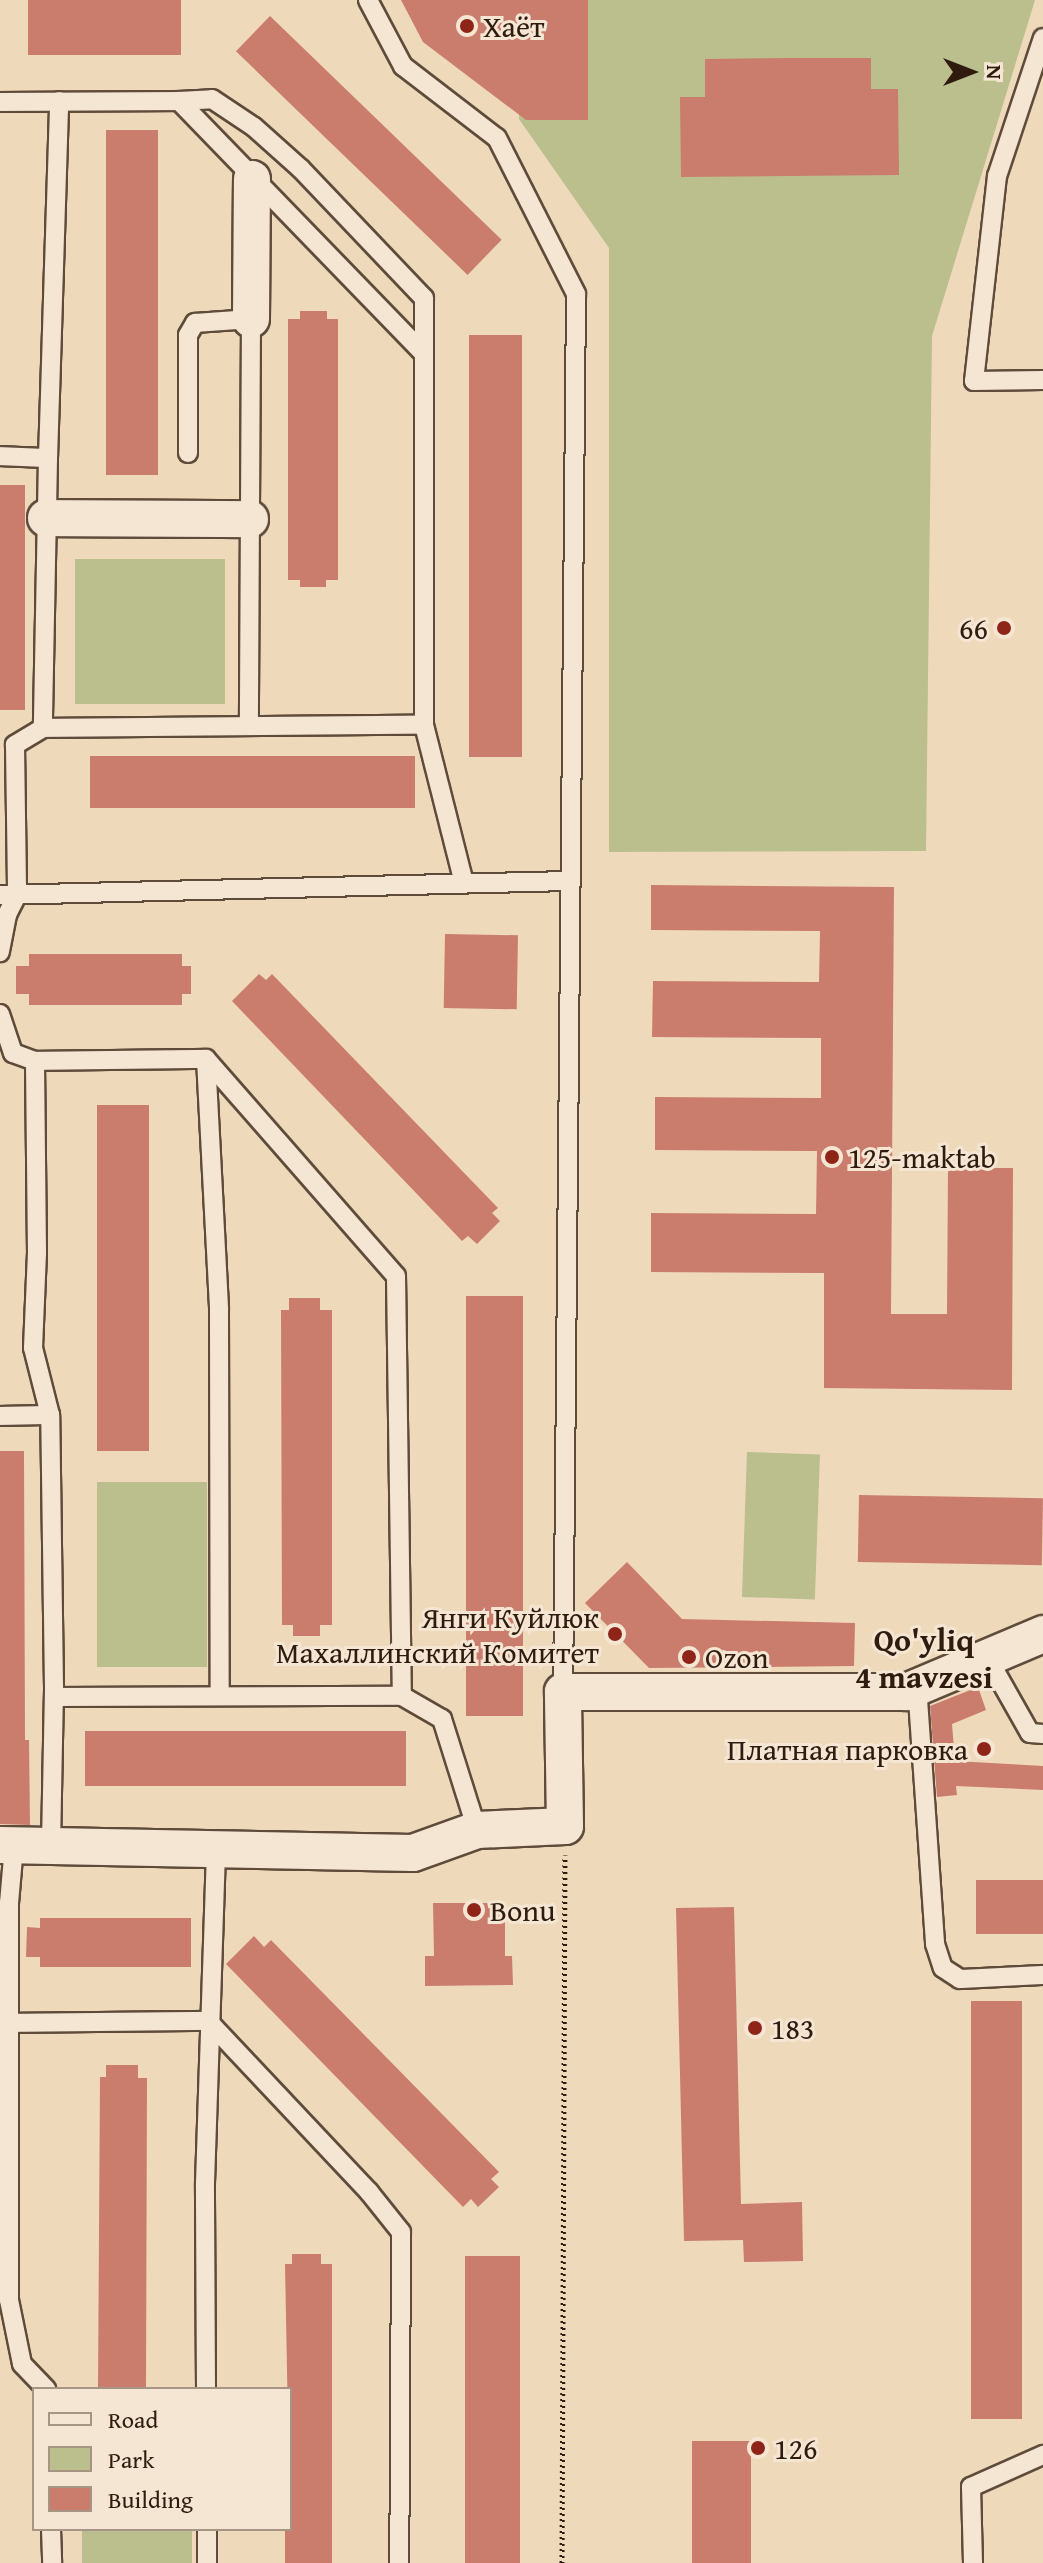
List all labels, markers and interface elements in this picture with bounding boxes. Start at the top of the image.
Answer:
place label: Хаёт [483,8,544,44]
marker: Хаёт [458,17,476,35]
north arrow [931,32,1011,112]
text: N [979,65,1011,79]
place label: 66 [959,610,988,646]
marker: 66 [995,619,1013,637]
place label: 125-maktab [848,1139,996,1175]
marker: 125-maktab [823,1148,841,1166]
place label: Янги Куйлюк Махаллинский Комитет [276,1599,599,1670]
district label: Qo'yliq 4 mavzesi [855,1622,993,1697]
marker: Янги Куйлюк Махаллинский Комитет [606,1625,624,1643]
place label: Ozon [705,1639,769,1675]
marker: Ozon [680,1648,698,1666]
place label: Платная парковка [727,1731,968,1767]
marker: Платная парковка [975,1740,993,1758]
place label: Bonu [490,1892,555,1928]
marker: Bonu [465,1901,483,1919]
place label: 183 [771,2010,814,2046]
marker: 183 [746,2019,764,2037]
legend [32,2387,292,2531]
text: Road [108,2402,158,2437]
place label: 126 [774,2430,817,2466]
marker: 126 [749,2439,767,2457]
text: Park [108,2442,154,2477]
text: Building [108,2482,193,2517]

